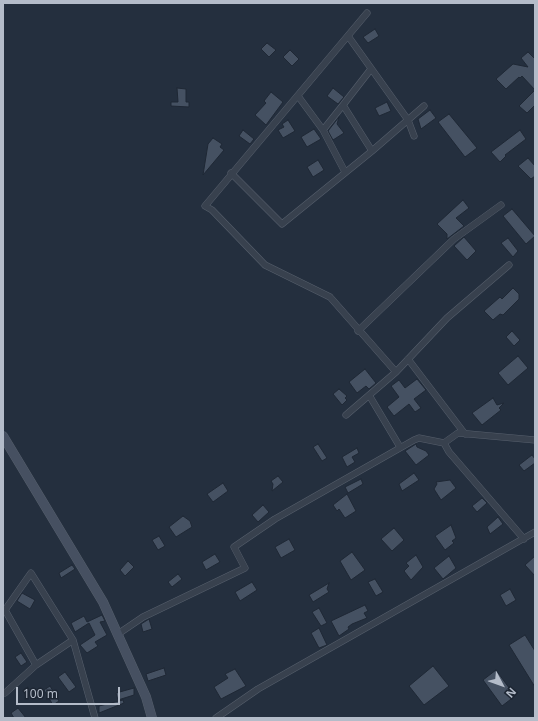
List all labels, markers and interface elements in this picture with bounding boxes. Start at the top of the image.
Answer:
north arrow [482,665,522,705]
scale bar [18,679,122,705]
text: 100 m [23,685,58,702]
text: N [503,685,520,701]

